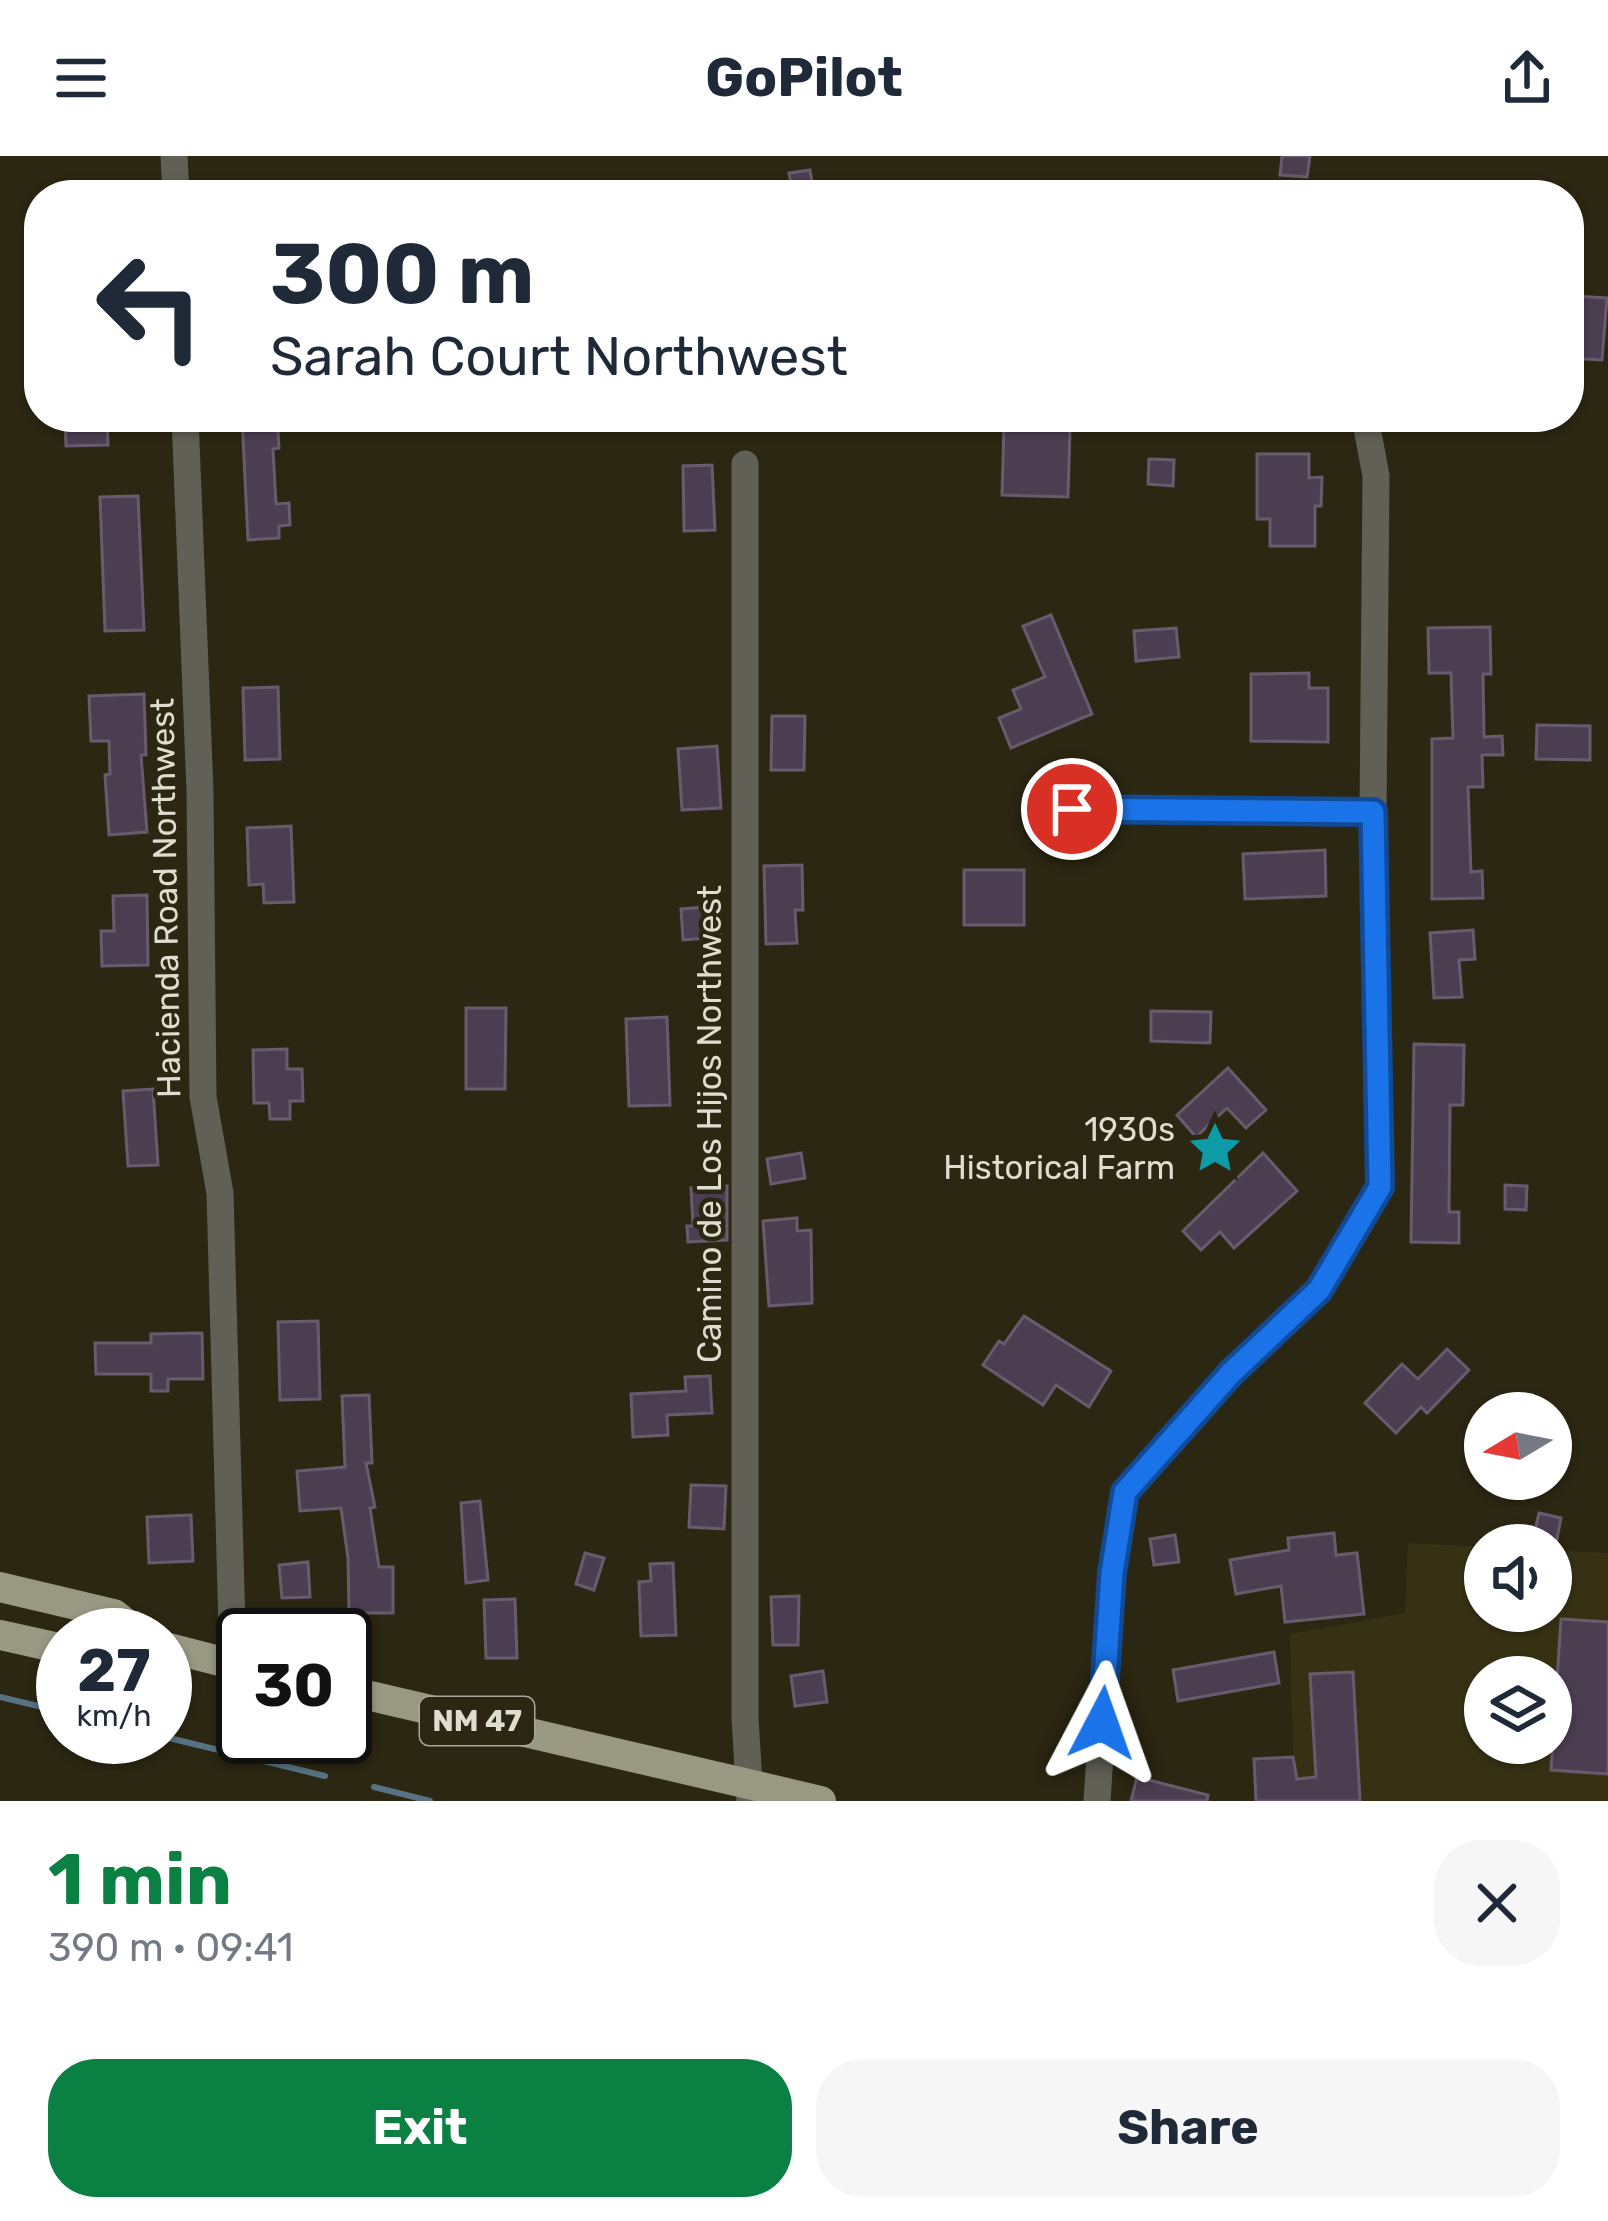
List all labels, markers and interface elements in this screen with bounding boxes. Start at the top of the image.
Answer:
icon: menu [48,45,114,111]
icon: share [1494,45,1560,111]
text: GoPilot [705,46,903,110]
text: 300 m [270,224,534,324]
icon: left [72,228,228,384]
text: Sarah Court Northwest [270,325,848,389]
street label: Hacienda Road Northwest [143,698,188,1098]
pin [1021,758,1123,860]
icon: arrive [1039,776,1105,842]
street label: Camino de Los Hijos Northwest [690,885,729,1363]
place label: 1930s Historical Farm [943,1110,1175,1187]
place icon: 1930s Historical Farm [1186,1119,1244,1177]
north arrow [1464,1392,1572,1500]
map controls [1464,1392,1572,1764]
button: sound [1464,1524,1572,1632]
speed limit sign: 30 [216,1608,372,1764]
text: 27 [77,1635,151,1706]
button: layers [1464,1656,1572,1764]
position arrow [1039,1660,1165,1786]
road number: NM 47 [420,1697,534,1745]
text: km/h [77,1698,151,1734]
text: 1 min [48,1837,232,1922]
button: close [1434,1840,1560,1966]
text: 390 m · 09:41 [48,1925,294,1971]
button: Exit [48,2059,792,2197]
button: Share [816,2059,1560,2197]

